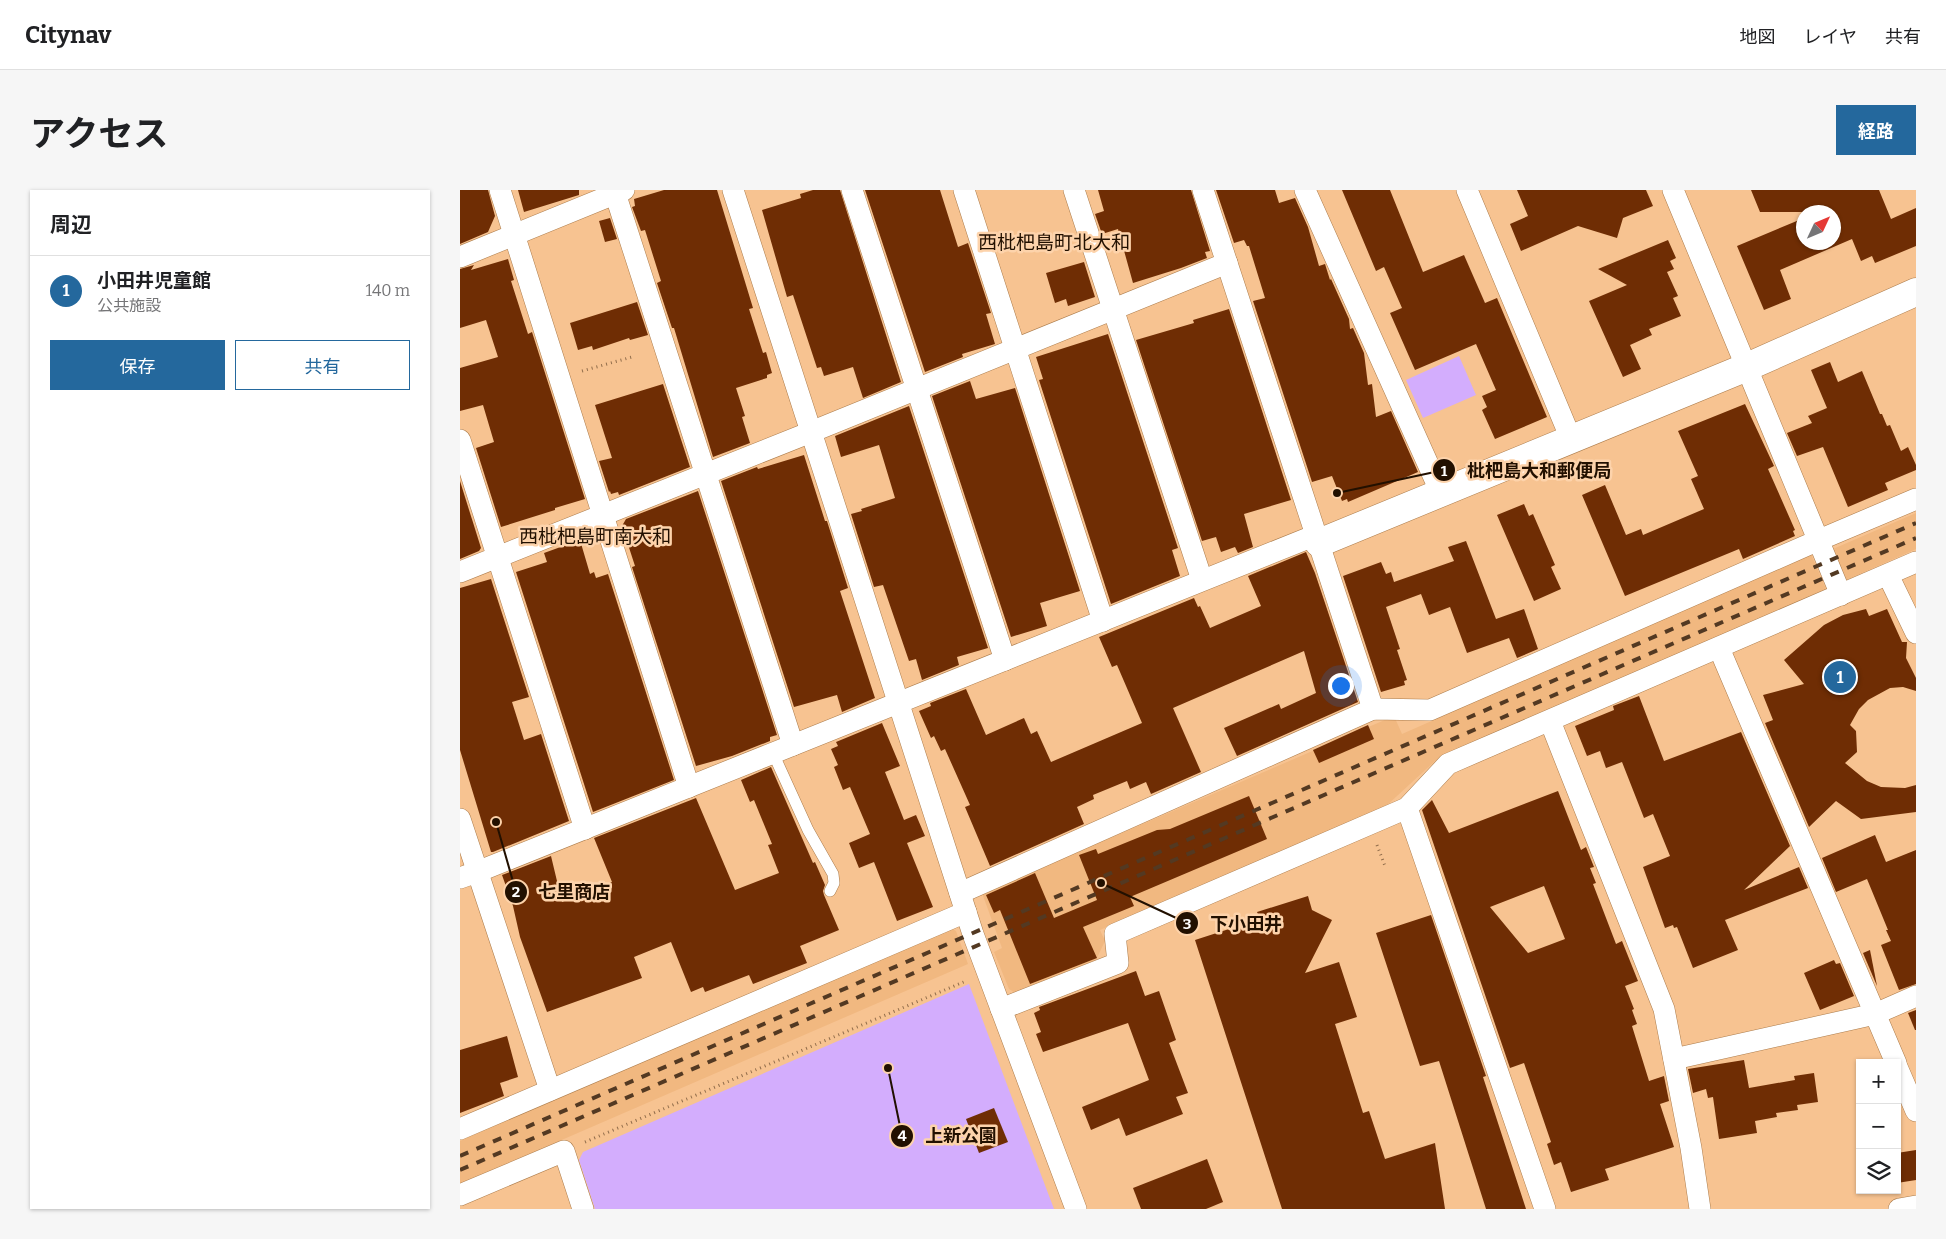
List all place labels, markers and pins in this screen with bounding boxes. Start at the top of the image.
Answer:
callout: 枇杷島大和郵便局 [1432,454,1621,487]
pin: 1 [1824,658,1856,696]
callout: 七里商店 [503,875,620,908]
callout: 下小田井 [1175,907,1292,940]
callout: 上新公園 [890,1120,1007,1153]

